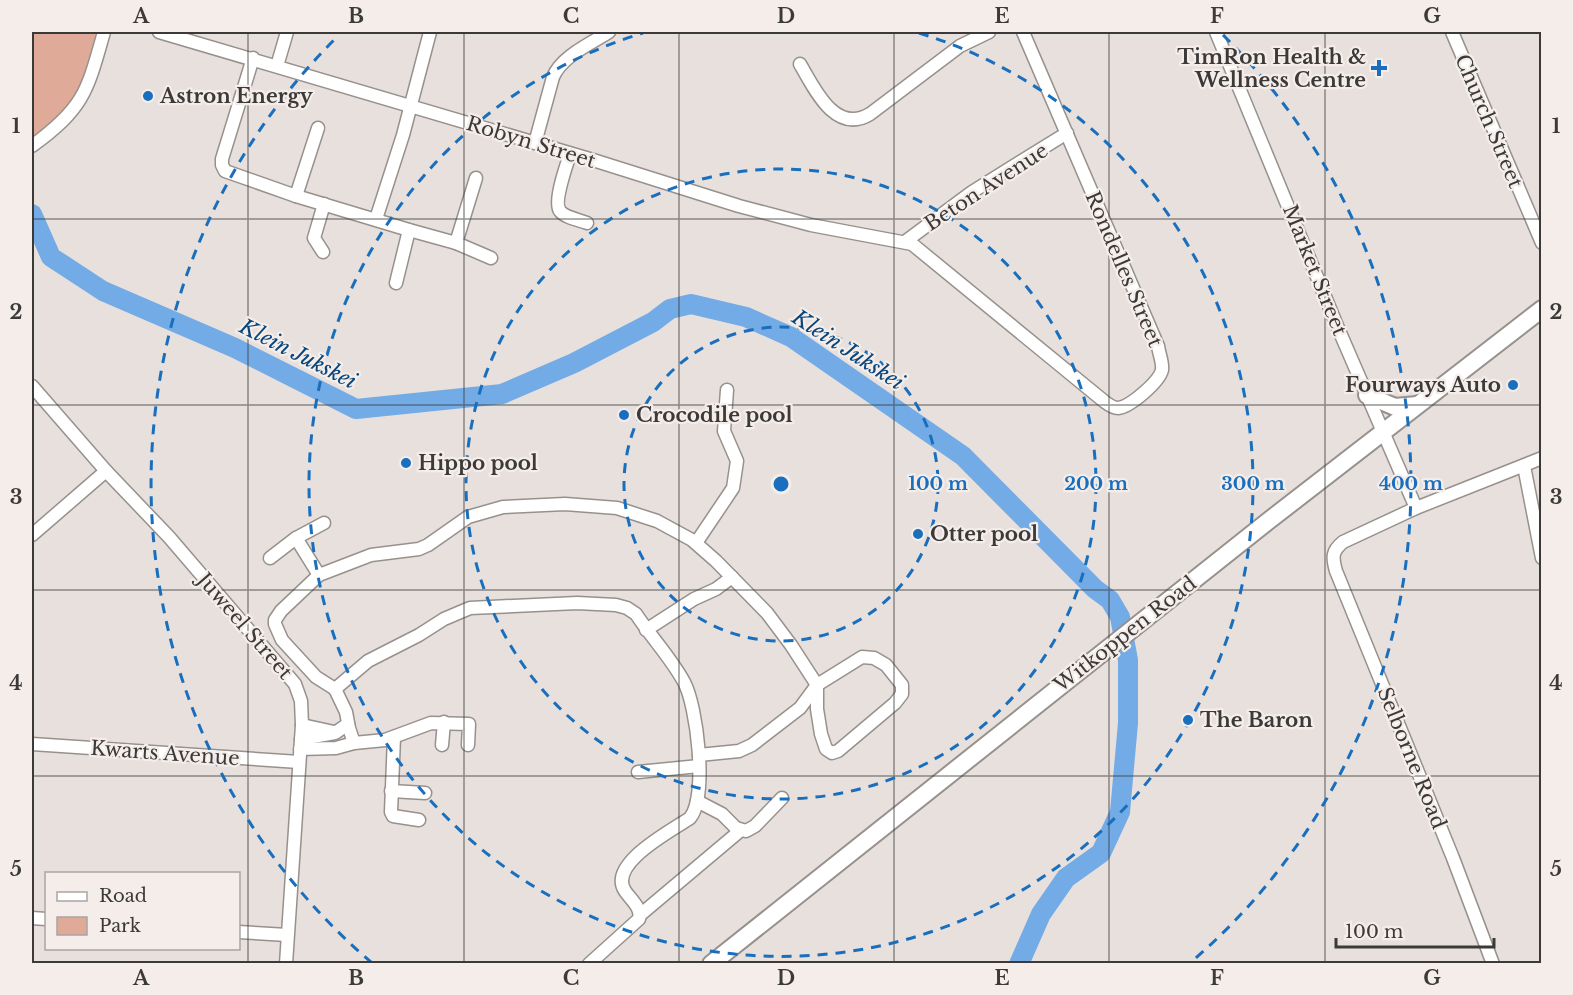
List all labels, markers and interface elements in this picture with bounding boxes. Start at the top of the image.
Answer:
text: A [132,4,150,28]
text: B [348,4,364,28]
text: C [563,4,579,28]
text: D [777,4,795,28]
text: E [994,4,1010,28]
text: F [1210,4,1224,28]
text: G [1423,4,1441,28]
place label: TimRon Health & Wellness Centre [1177,45,1366,92]
street label: Church Street [1450,51,1528,192]
marker: TimRon Health & Wellness Centre [1370,59,1388,77]
place label: Astron Energy [159,84,314,108]
marker: Astron Energy [141,89,155,103]
street label: Robyn Street [464,111,599,173]
text: 1 [12,114,21,138]
text: 1 [1552,114,1561,138]
street label: Beton Avenue [920,138,1052,236]
street label: Rondelles Street [1080,188,1168,351]
street label: Market Street [1278,201,1352,339]
text: 2 [9,300,23,324]
text: 2 [1549,300,1563,324]
water label: Klein Jukskei [786,304,909,396]
water label: Klein Jukskei [234,313,362,395]
place label: Fourways Auto [1345,373,1501,397]
marker: Fourways Auto [1506,378,1520,392]
place label: Crocodile pool [636,403,793,427]
marker: Crocodile pool [617,408,631,422]
place label: Hippo pool [418,451,538,475]
marker: Hippo pool [399,456,413,470]
text: 100 m [908,473,968,495]
text: 200 m [1064,473,1128,495]
text: 300 m [1221,473,1285,495]
text: 400 m [1379,473,1443,495]
centre of rings [771,474,791,494]
text: 3 [10,485,22,509]
text: 3 [1550,485,1562,509]
place label: Otter pool [930,522,1038,546]
marker: Otter pool [911,527,925,541]
street label: Juweel Street [190,566,298,684]
street label: Witkoppen Road [1048,571,1201,698]
text: 4 [9,671,23,695]
text: 4 [1549,671,1563,695]
street label: Selborne Road [1373,684,1451,832]
place label: The Baron [1200,708,1313,732]
marker: The Baron [1181,713,1195,727]
street label: Kwarts Avenue [90,736,240,770]
text: 5 [10,857,22,881]
text: 5 [1550,857,1562,881]
legend [45,872,240,950]
text: Road [99,885,147,907]
scale bar [1336,911,1494,949]
text: Park [99,915,141,937]
text: 100 m [1345,921,1403,943]
text: A [132,966,150,990]
text: B [348,966,364,990]
text: C [563,966,579,990]
text: D [777,966,795,990]
text: E [994,966,1010,990]
text: F [1210,966,1224,990]
text: G [1423,966,1441,990]

